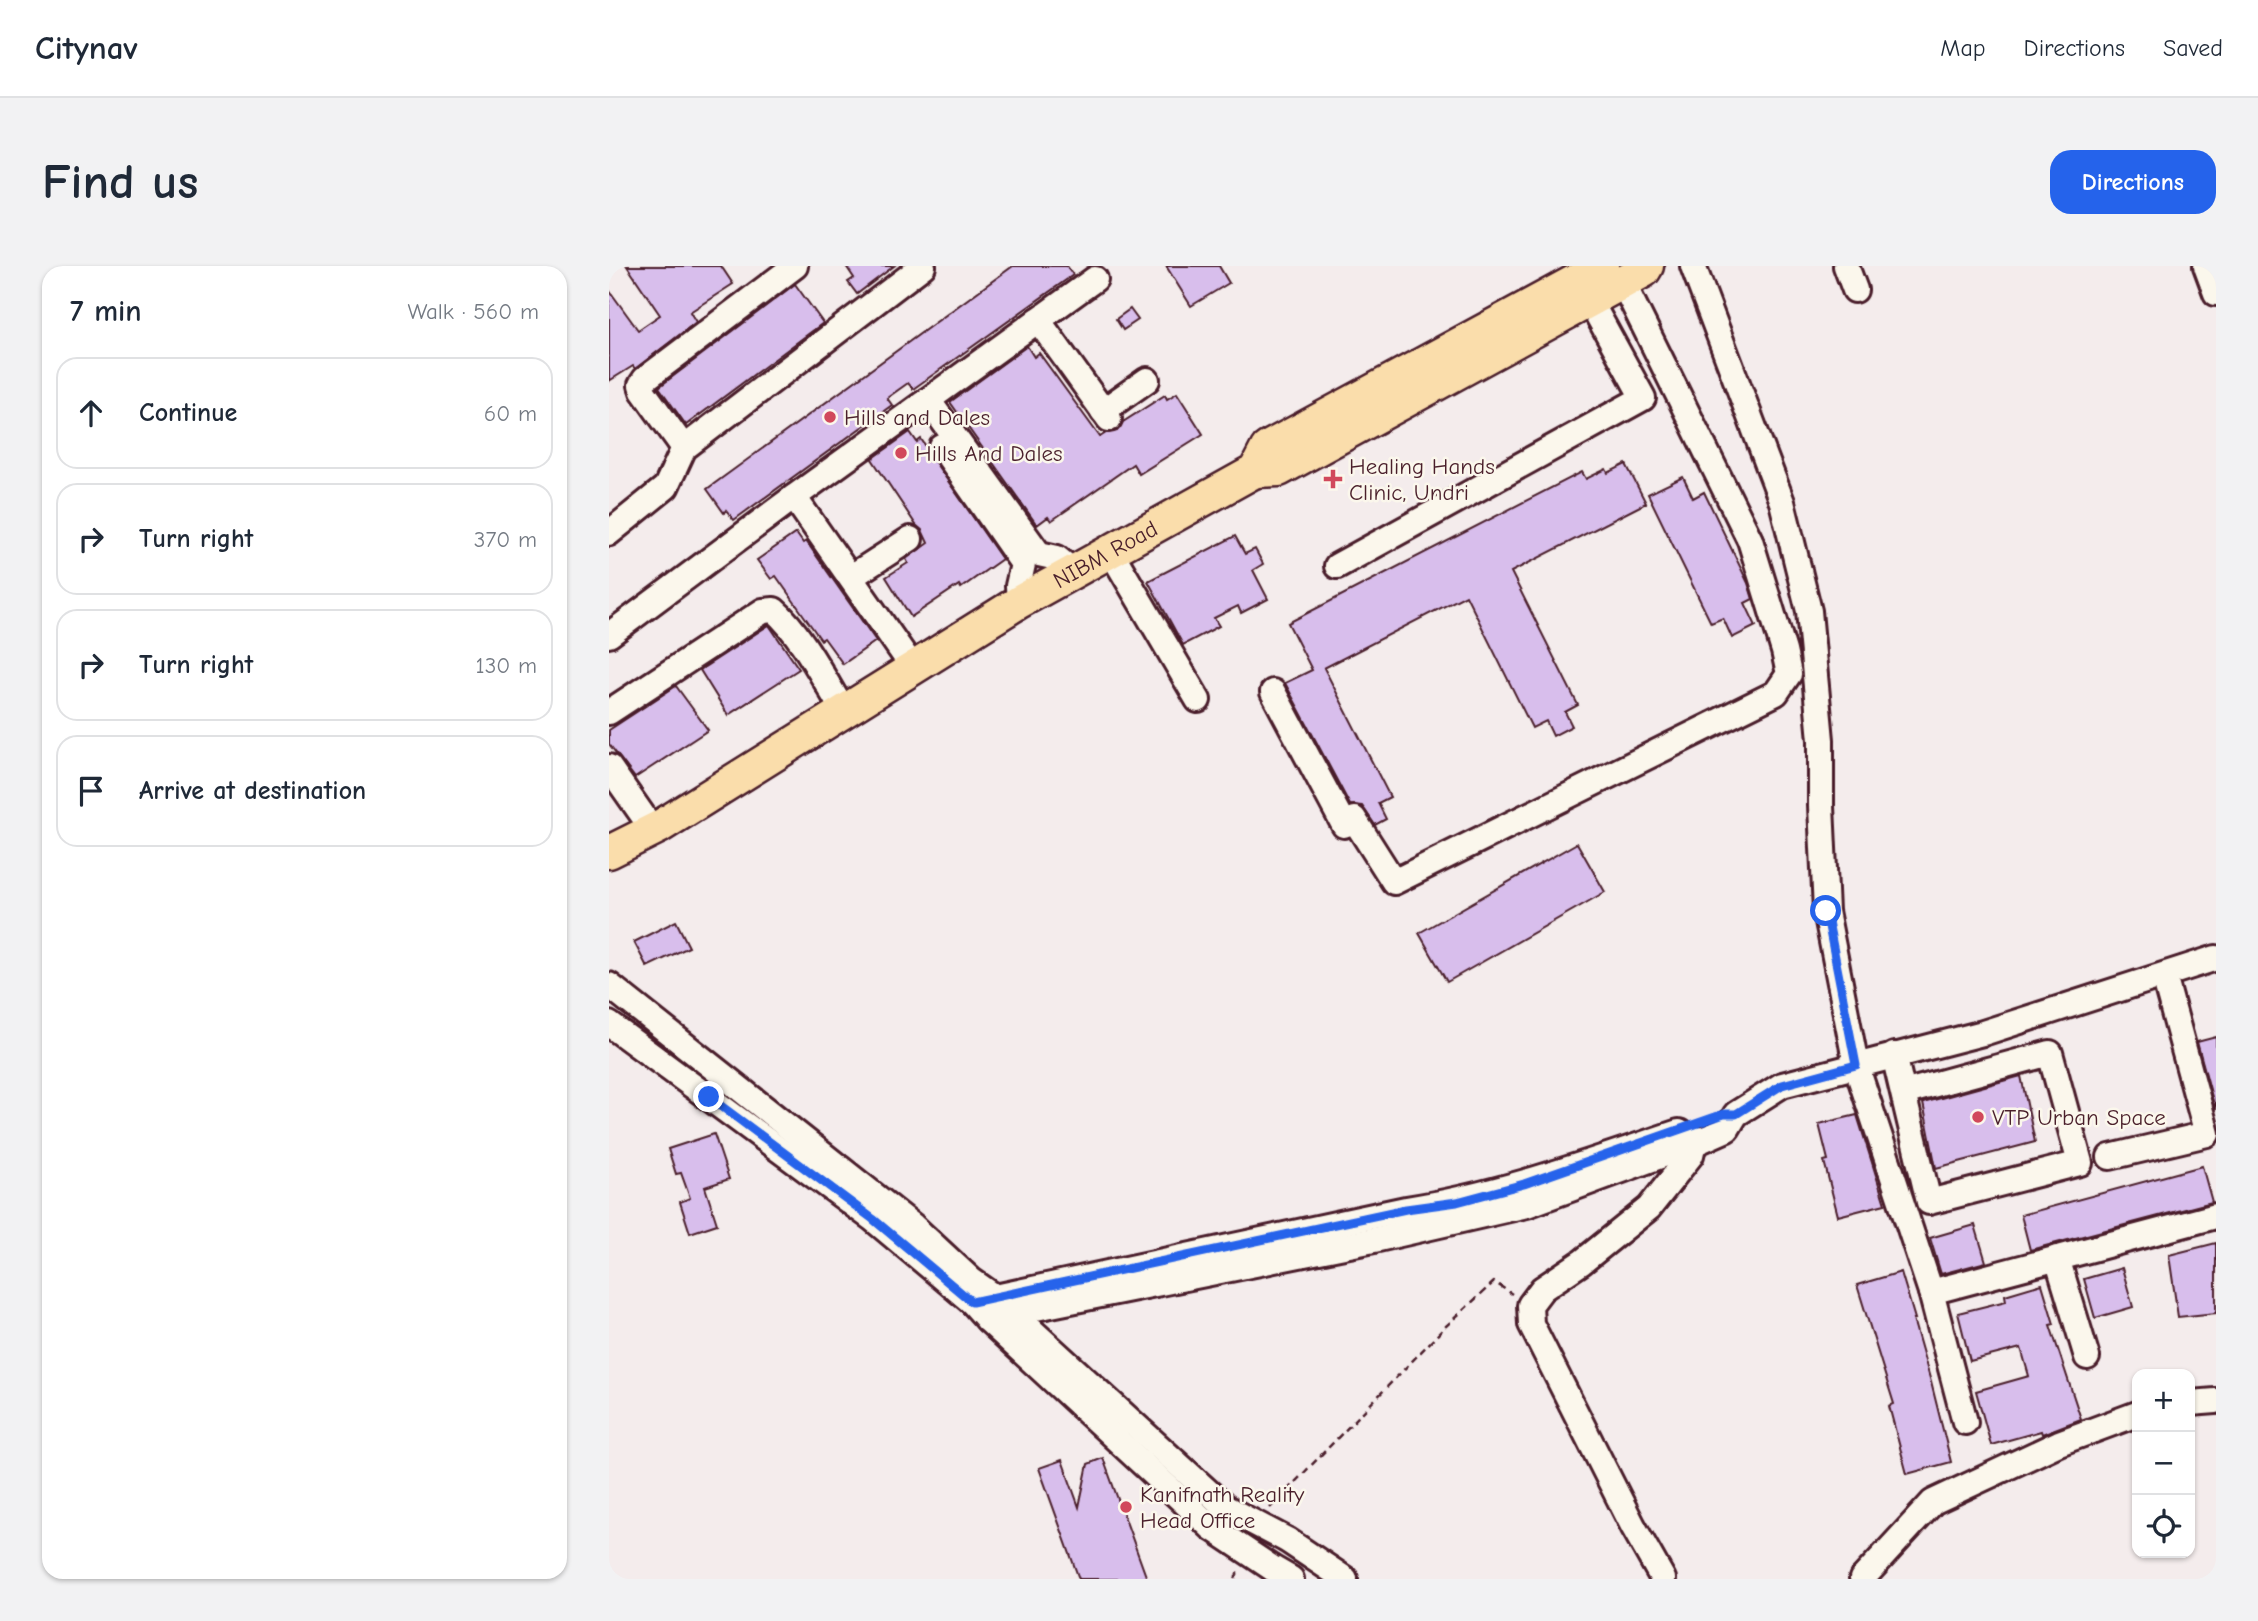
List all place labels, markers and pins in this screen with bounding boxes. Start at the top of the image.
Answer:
place label: Hills and Dales [844,404,990,431]
marker: Hills and Dales [822,409,838,425]
place label: Hills And Dales [915,440,1063,467]
marker: Hills And Dales [893,445,909,461]
place label: Healing Hands Clinic, Undri [1349,453,1495,506]
marker: Healing Hands Clinic, Undri [1323,469,1343,489]
place label: VTP Urban Space [1992,1104,2166,1131]
marker: VTP Urban Space [1970,1109,1986,1125]
place label: Kanifnath Reality Head Office [1140,1481,1305,1534]
marker: Kanifnath Reality Head Office [1118,1499,1134,1515]

